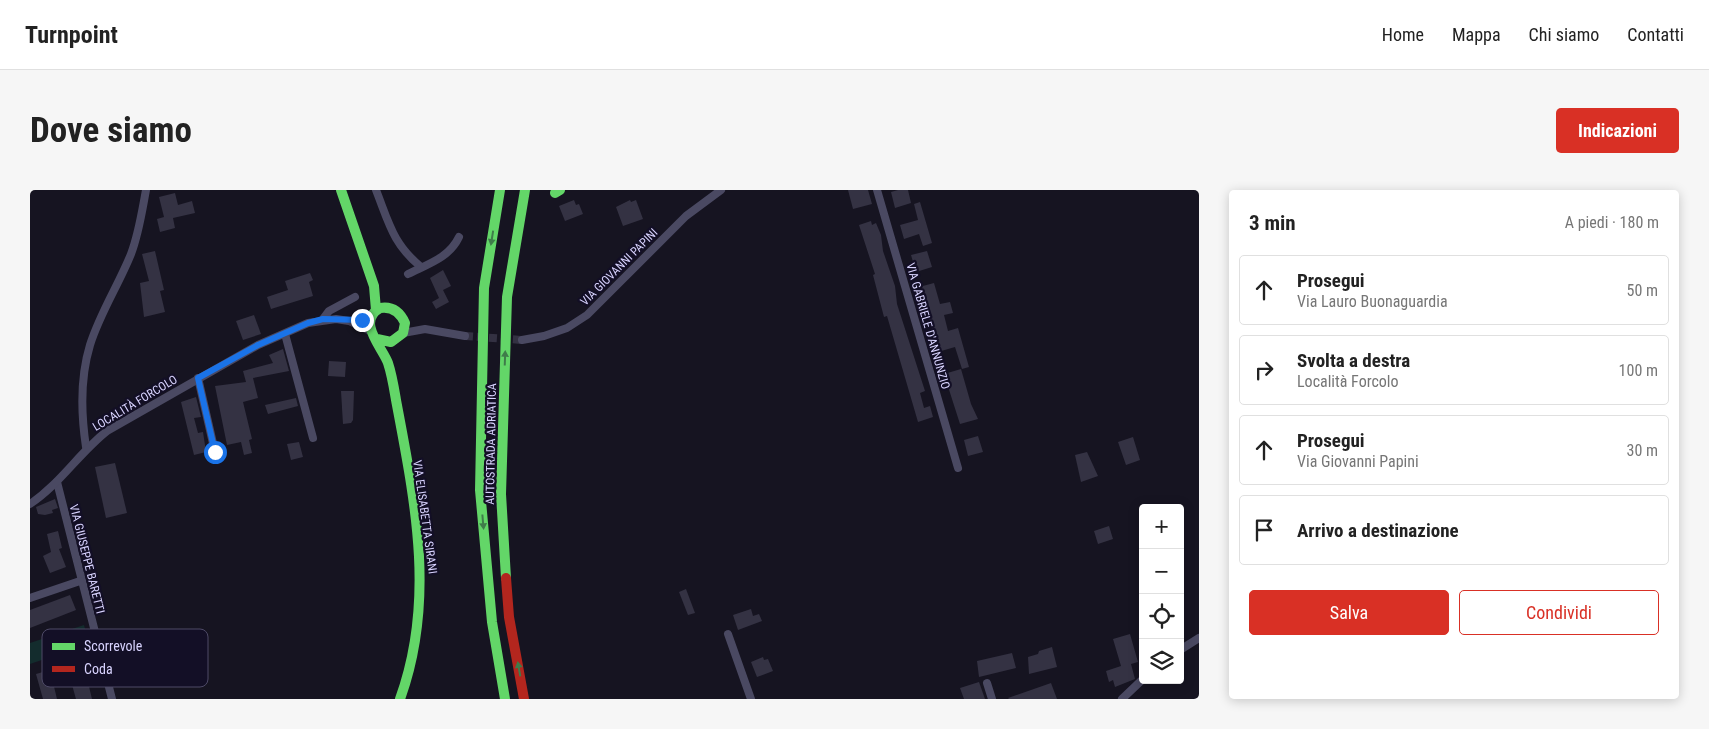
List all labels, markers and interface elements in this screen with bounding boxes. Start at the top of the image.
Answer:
text: Turnpoint [25,21,118,49]
text: Home [1382,24,1424,45]
text: Mappa [1452,24,1501,45]
text: Chi siamo [1529,24,1599,45]
text: Contatti [1627,24,1684,45]
button: Indicazioni [1556,108,1679,153]
text: Dove siamo [30,110,192,151]
text: 3 min [1249,211,1296,235]
text: A piedi · 180 m [1565,213,1659,232]
street label: VIA GIOVANNI PAPINI [578,226,660,308]
one-way arrow [488,230,496,246]
street label: VIA GABRIELE D'ANNUNZIO [903,261,953,391]
text: Prosegui [1297,269,1365,292]
icon: ahead [1250,276,1278,304]
text: 50 m [1626,281,1658,300]
text: Via Lauro Buonaguardia [1297,292,1448,311]
route end [351,309,374,332]
text: Svolta a destra [1297,349,1410,372]
one-way arrow [501,350,509,366]
icon: right [1250,356,1278,384]
text: 100 m [1619,361,1658,380]
street label: LOCALITÀ FORCOLO [90,371,180,434]
text: Località Forcolo [1297,372,1399,391]
street label: AUTOSTRADA ADRIATICA [483,383,499,505]
text: Prosegui [1297,429,1365,452]
icon: ahead [1250,436,1278,464]
route start [204,441,227,464]
text: 30 m [1626,441,1658,460]
text: Via Giovanni Papini [1297,452,1419,471]
street label: VIA ELISABETTA SIRANI [410,459,440,575]
street label: VIA GIUSEPPE BARETTI [67,503,107,615]
map controls [1139,504,1184,684]
button: + [1139,504,1184,549]
one-way arrow [479,514,487,530]
icon: arrive [1250,516,1278,544]
text: Arrivo a destinazione [1297,519,1459,542]
button: − [1139,549,1184,594]
button: Salva [1249,590,1449,635]
button: Condividi [1459,590,1659,635]
button: locate [1139,594,1184,639]
legend [42,629,208,687]
text: Scorrevole [84,638,143,654]
button: layers [1139,639,1184,684]
text: Coda [84,661,113,677]
one-way arrow [514,661,522,677]

